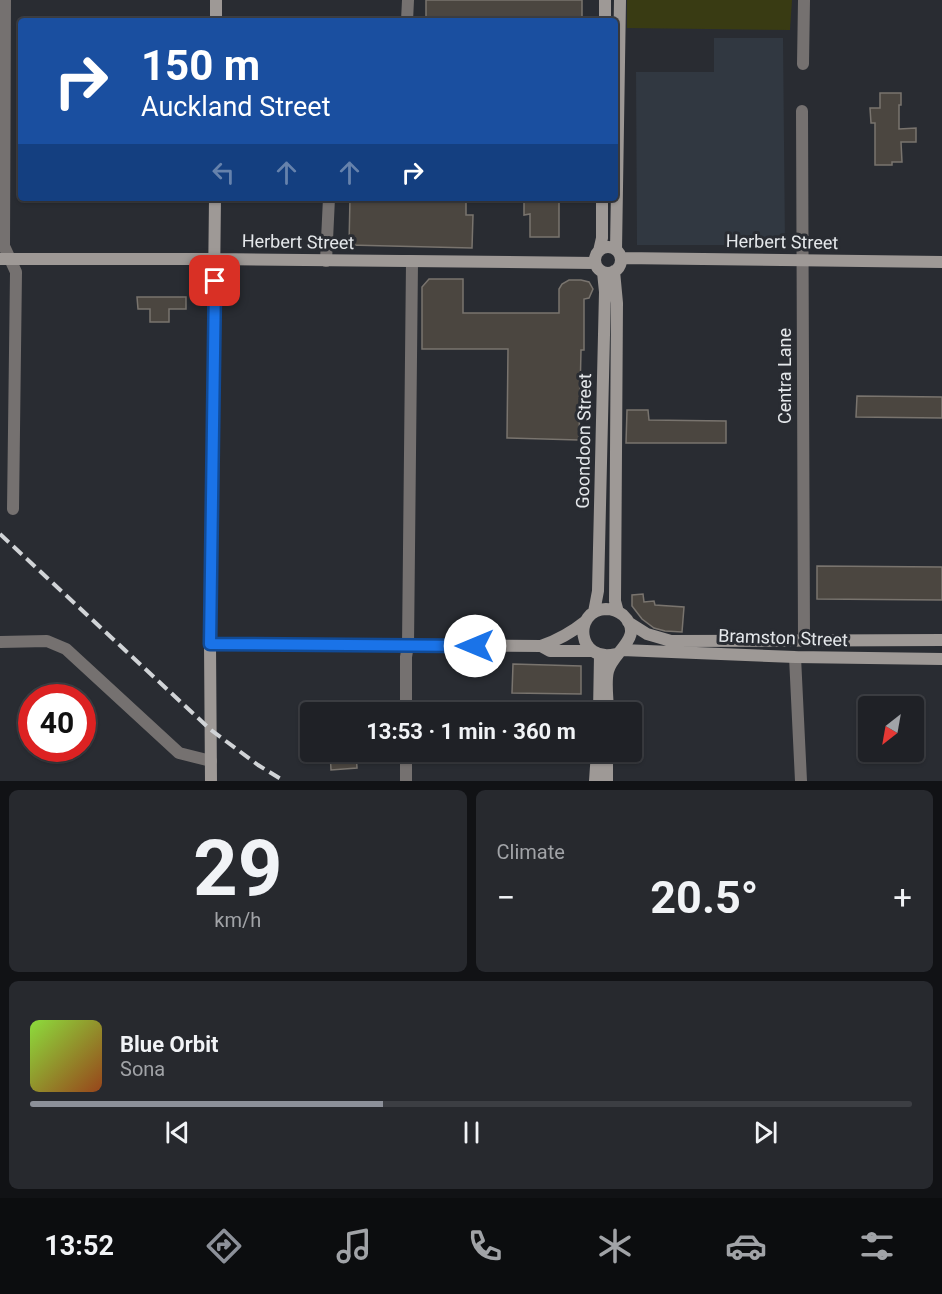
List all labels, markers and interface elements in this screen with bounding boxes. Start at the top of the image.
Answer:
text: 150 m [141,41,260,90]
icon: right [42,42,120,120]
text: Auckland Street [141,91,331,123]
icon: left [207,156,240,189]
icon: ahead [270,156,303,189]
icon: ahead [333,156,366,189]
icon: right [396,156,429,189]
street label: Herbert Street [242,230,355,253]
street label: Herbert Street [726,230,839,253]
pin [189,255,240,306]
icon: arrive [198,264,231,297]
street label: Centra Lane [774,328,795,424]
street label: Goondoon Street [572,373,595,509]
position arrow [443,614,507,678]
street label: Bramston Street [718,625,848,650]
speed limit sign: 40 [18,684,96,762]
north arrow [858,696,924,762]
map controls [858,696,924,762]
text: 13:53 · 1 min · 360 m [366,719,576,744]
text: 29 [193,823,283,914]
text: Climate [497,840,565,864]
text: 20.5° [650,871,758,924]
text: − [497,878,515,917]
text: + [893,878,912,917]
text: km/h [214,908,261,932]
text: Blue Orbit [120,1032,218,1057]
text: Sona [120,1057,165,1081]
icon: previous [161,1116,194,1149]
icon: pause [455,1116,488,1149]
icon: next [749,1116,782,1149]
icon: directions [203,1225,245,1267]
icon: music [333,1225,375,1267]
icon: phone [464,1225,506,1267]
icon: climate [594,1225,636,1267]
icon: car [725,1225,767,1267]
icon: filters [856,1225,898,1267]
text: 13:52 [44,1230,114,1262]

